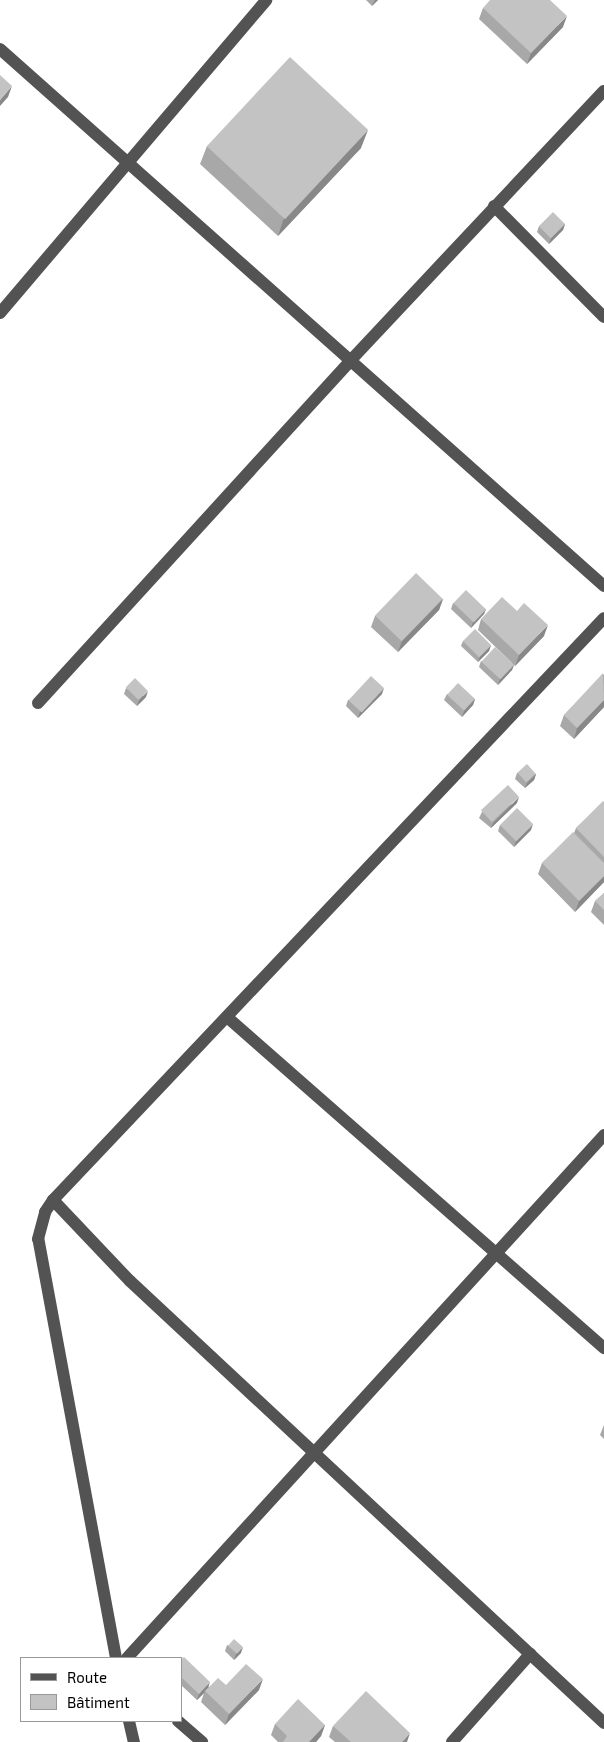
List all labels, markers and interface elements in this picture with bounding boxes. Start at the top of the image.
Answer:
legend [20,1657,182,1722]
text: Route [67,1668,107,1686]
text: Bâtiment [67,1693,130,1711]

